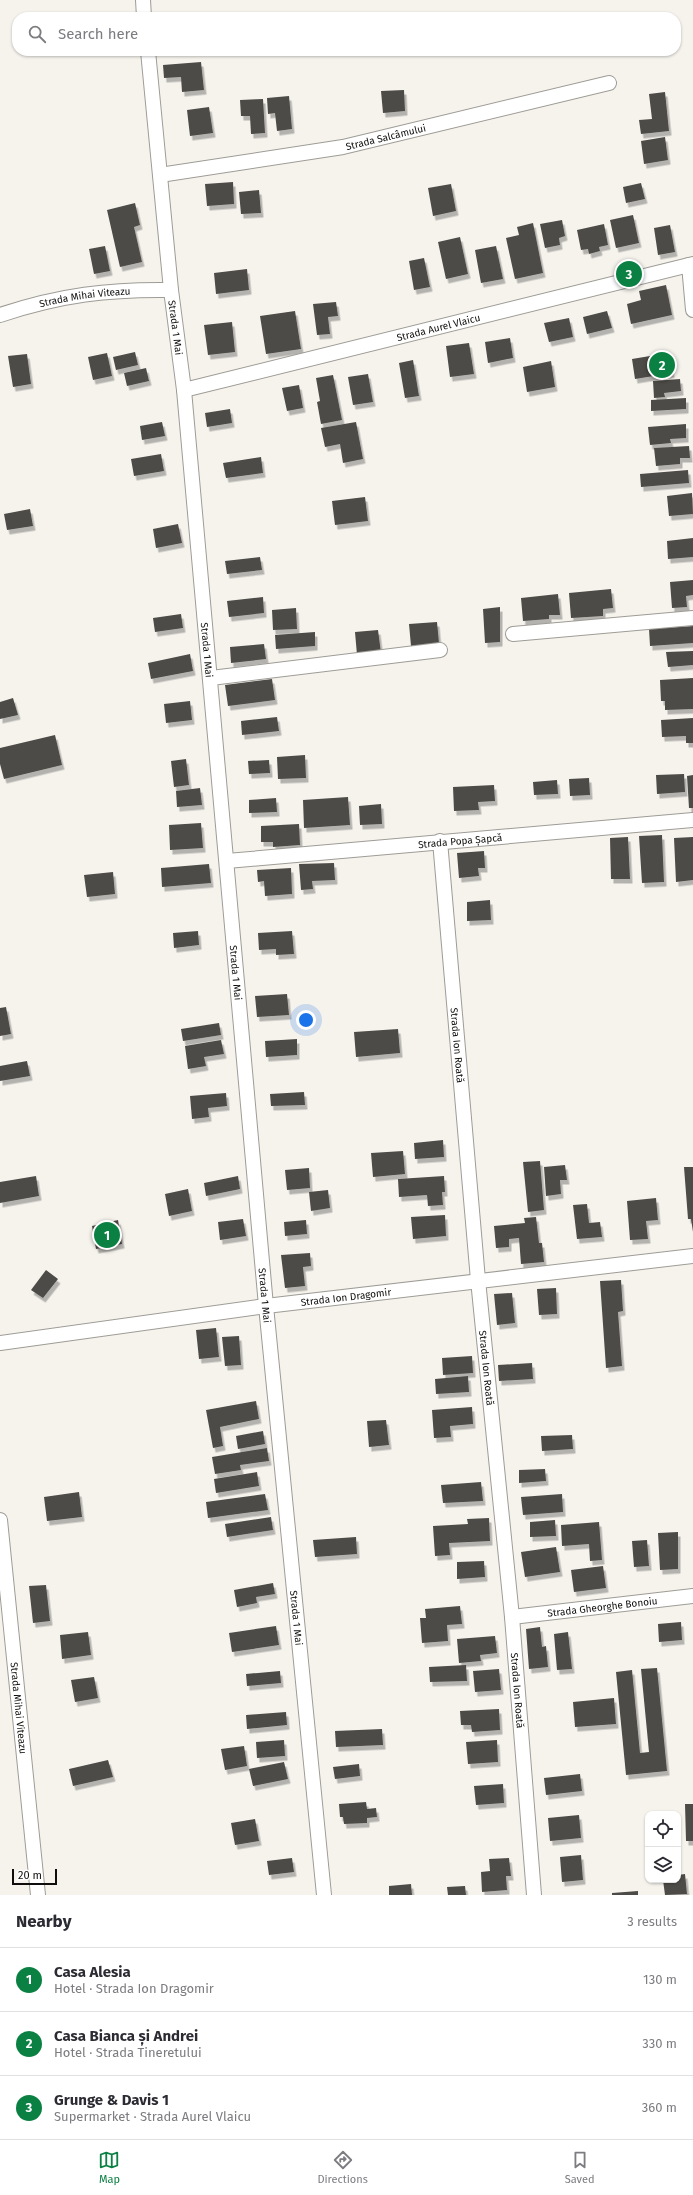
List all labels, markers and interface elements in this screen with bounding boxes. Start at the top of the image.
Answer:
search box [12,12,681,56]
icon: search [26,23,48,45]
text: Search here [58,25,138,43]
street label: Strada Salcâmului [345,122,427,153]
pin: 3 [616,259,642,289]
street label: Strada Mihai Viteazu [38,285,131,310]
street label: Strada 1 Mai [165,300,184,356]
street label: Strada Aurel Vlaicu [396,312,482,344]
pin: 2 [649,350,675,380]
street label: Strada 1 Mai [198,622,215,678]
street label: Strada Popa Șapcă [418,832,503,851]
street label: Strada 1 Mai [227,945,244,1001]
street label: Strada Ion Roată [447,1007,466,1083]
your location [296,1010,316,1030]
pin: 1 [94,1220,120,1250]
street label: Strada 1 Mai [256,1267,273,1324]
street label: Strada Ion Dragomir [300,1286,392,1309]
street label: Strada Ion Roată [476,1330,496,1406]
street label: Strada 1 Mai [287,1590,304,1646]
street label: Strada Gheorghe Bonoiu [547,1595,658,1620]
street label: Strada Ion Roată [508,1652,526,1729]
street label: Strada Mihai Viteazu [7,1662,29,1755]
map controls [645,1811,681,1883]
button: locate [645,1811,681,1847]
button: layers [645,1847,681,1883]
scale bar [12,1867,57,1886]
text: 20 m [18,1869,42,1882]
text: Nearby [16,1911,71,1932]
text: 3 results [627,1914,677,1929]
text: Casa Alesia [54,1963,131,1981]
text: 1 [26,1972,32,1987]
text: 130 m [643,1972,677,1987]
text: Hotel · Strada Ion Dragomir [54,1981,214,1996]
text: Casa Bianca și Andrei [54,2027,198,2045]
text: 2 [26,2036,32,2051]
text: 330 m [642,2036,677,2051]
text: Hotel · Strada Tineretului [54,2045,202,2060]
text: Grunge & Davis 1 [54,2091,169,2109]
text: 3 [26,2100,32,2115]
text: 360 m [642,2100,677,2115]
text: Supermarket · Strada Aurel Vlaicu [54,2109,251,2124]
tab: Map [98,2149,120,2186]
tab: Directions [317,2149,368,2186]
tab: Saved [565,2149,595,2186]

